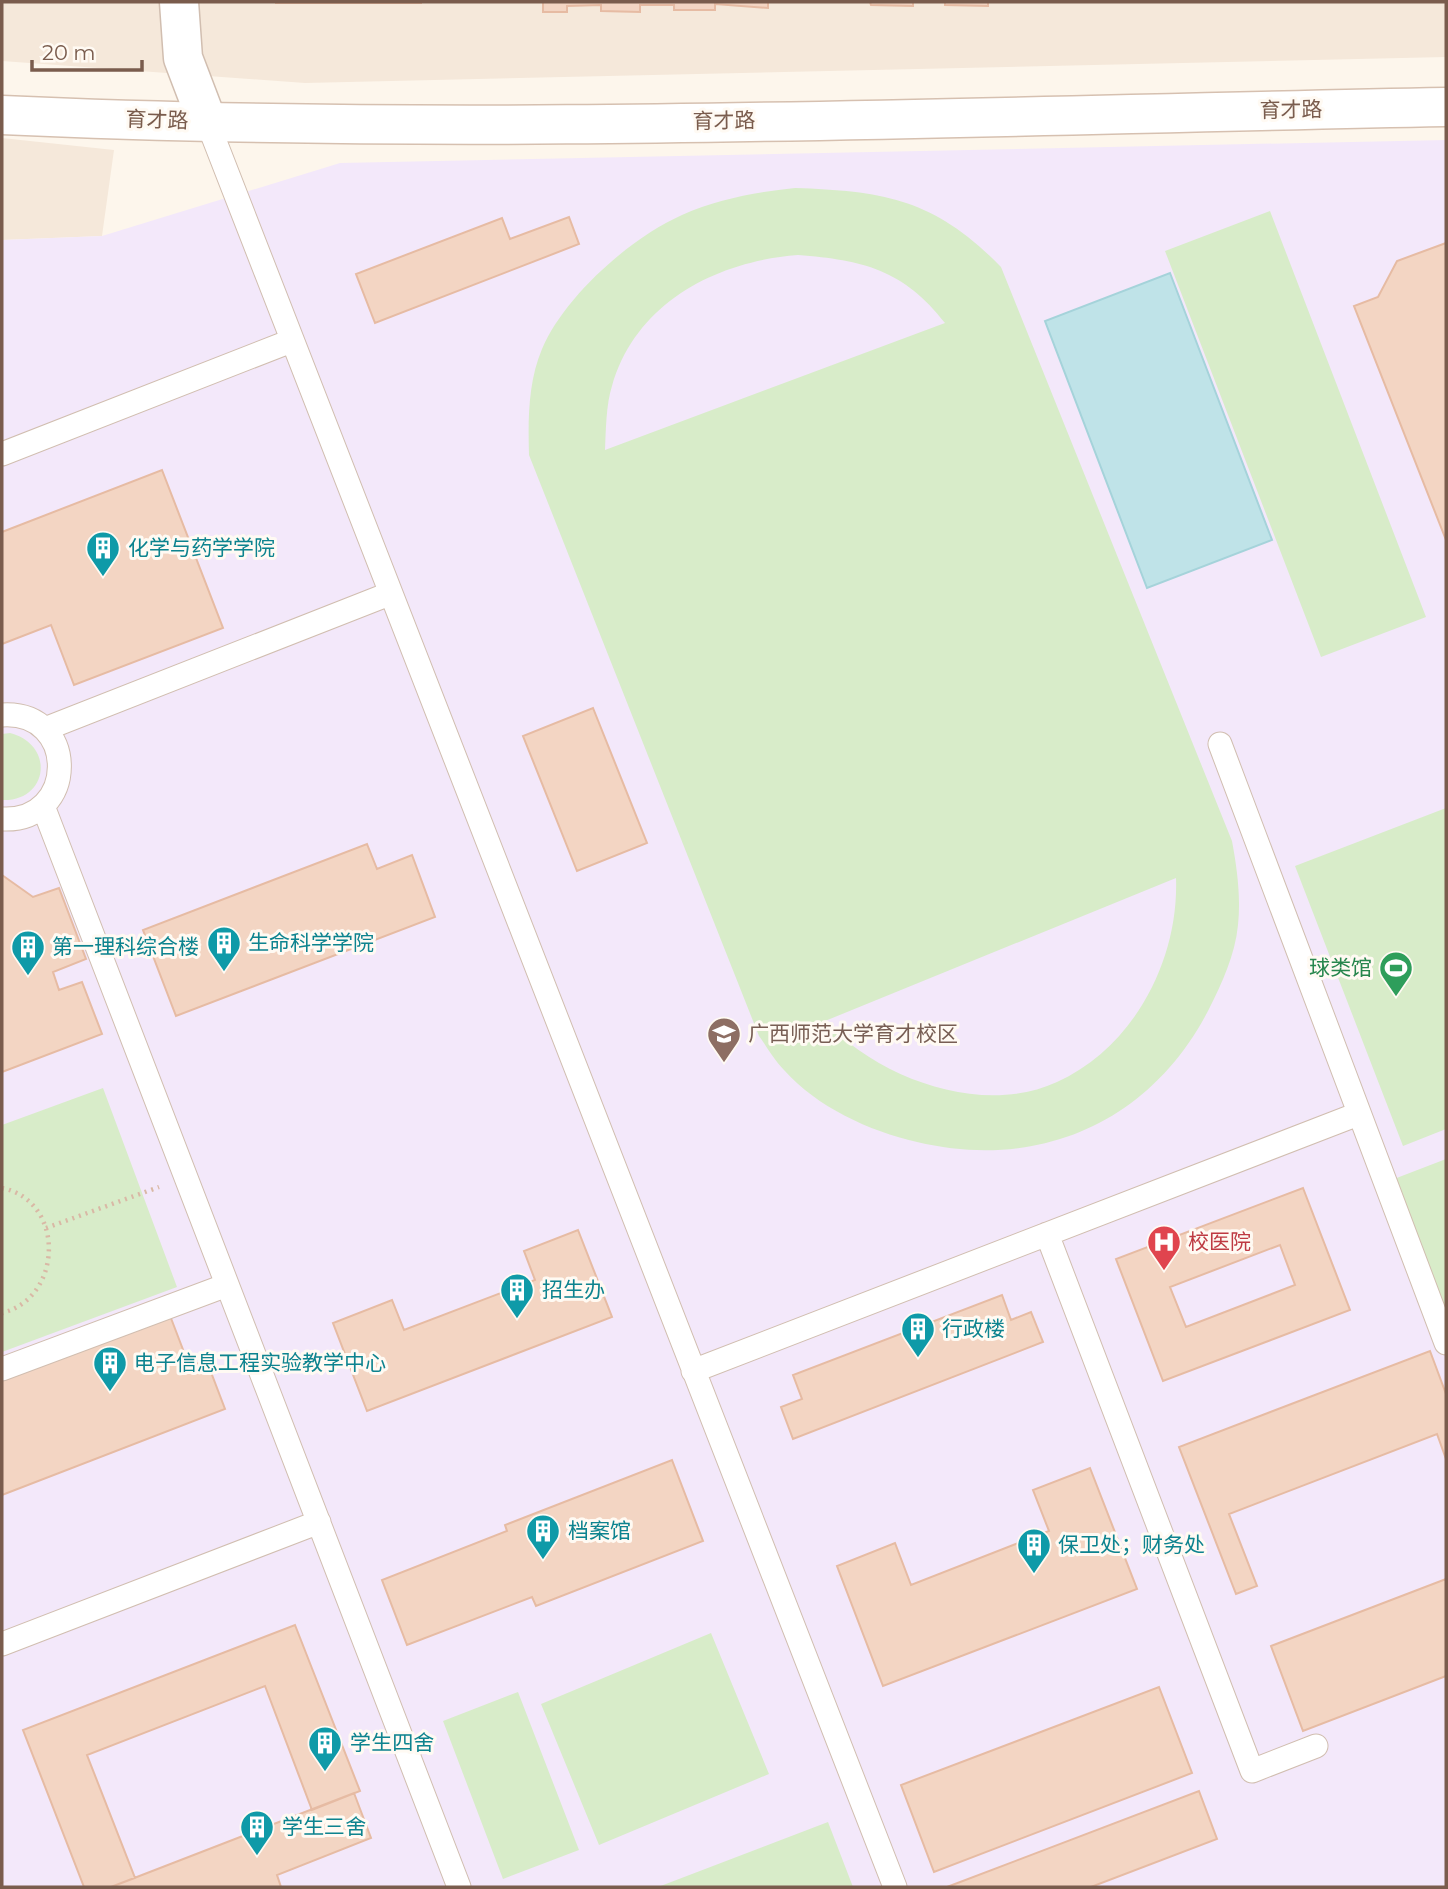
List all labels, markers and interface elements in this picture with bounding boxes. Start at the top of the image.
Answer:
scale bar [32,28,142,72]
text: 20 m [42,40,96,65]
street label: 育才路 [1259,96,1323,123]
street label: 育才路 [125,106,189,133]
street label: 育才路 [692,107,756,134]
building icon: 化学与药学学院 [84,529,122,578]
place label: 化学与药学学院 [128,535,275,560]
building icon: 生命科学学院 [205,924,243,973]
building icon: 第一理科综合楼 [9,928,47,977]
place label: 生命科学学院 [248,930,374,955]
place label: 第一理科综合楼 [52,934,199,959]
sports icon: 球类馆 [1377,949,1415,998]
place label: 球类馆 [1309,955,1372,980]
school or university icon: 广西师范大学育才校区 [705,1015,743,1064]
place label: 广西师范大学育才校区 [748,1021,958,1046]
hospital icon: 校医院 [1145,1223,1183,1272]
place label: 校医院 [1188,1229,1251,1254]
building icon: 招生办 [498,1271,536,1320]
place label: 招生办 [542,1277,605,1302]
building icon: 行政楼 [899,1310,937,1359]
place label: 行政楼 [942,1316,1005,1341]
building icon: 电子信息工程实验教学中心 [91,1344,129,1393]
place label: 电子信息工程实验教学中心 [134,1350,386,1375]
building icon: 档案馆 [524,1512,562,1561]
place label: 档案馆 [568,1518,631,1543]
building icon: 保卫处；财务处 [1015,1526,1053,1575]
place label: 保卫处；财务处 [1058,1532,1205,1557]
building icon: 学生四舍 [306,1724,344,1773]
place label: 学生四舍 [350,1730,434,1755]
building icon: 学生三舍 [238,1808,276,1857]
place label: 学生三舍 [282,1814,366,1839]

